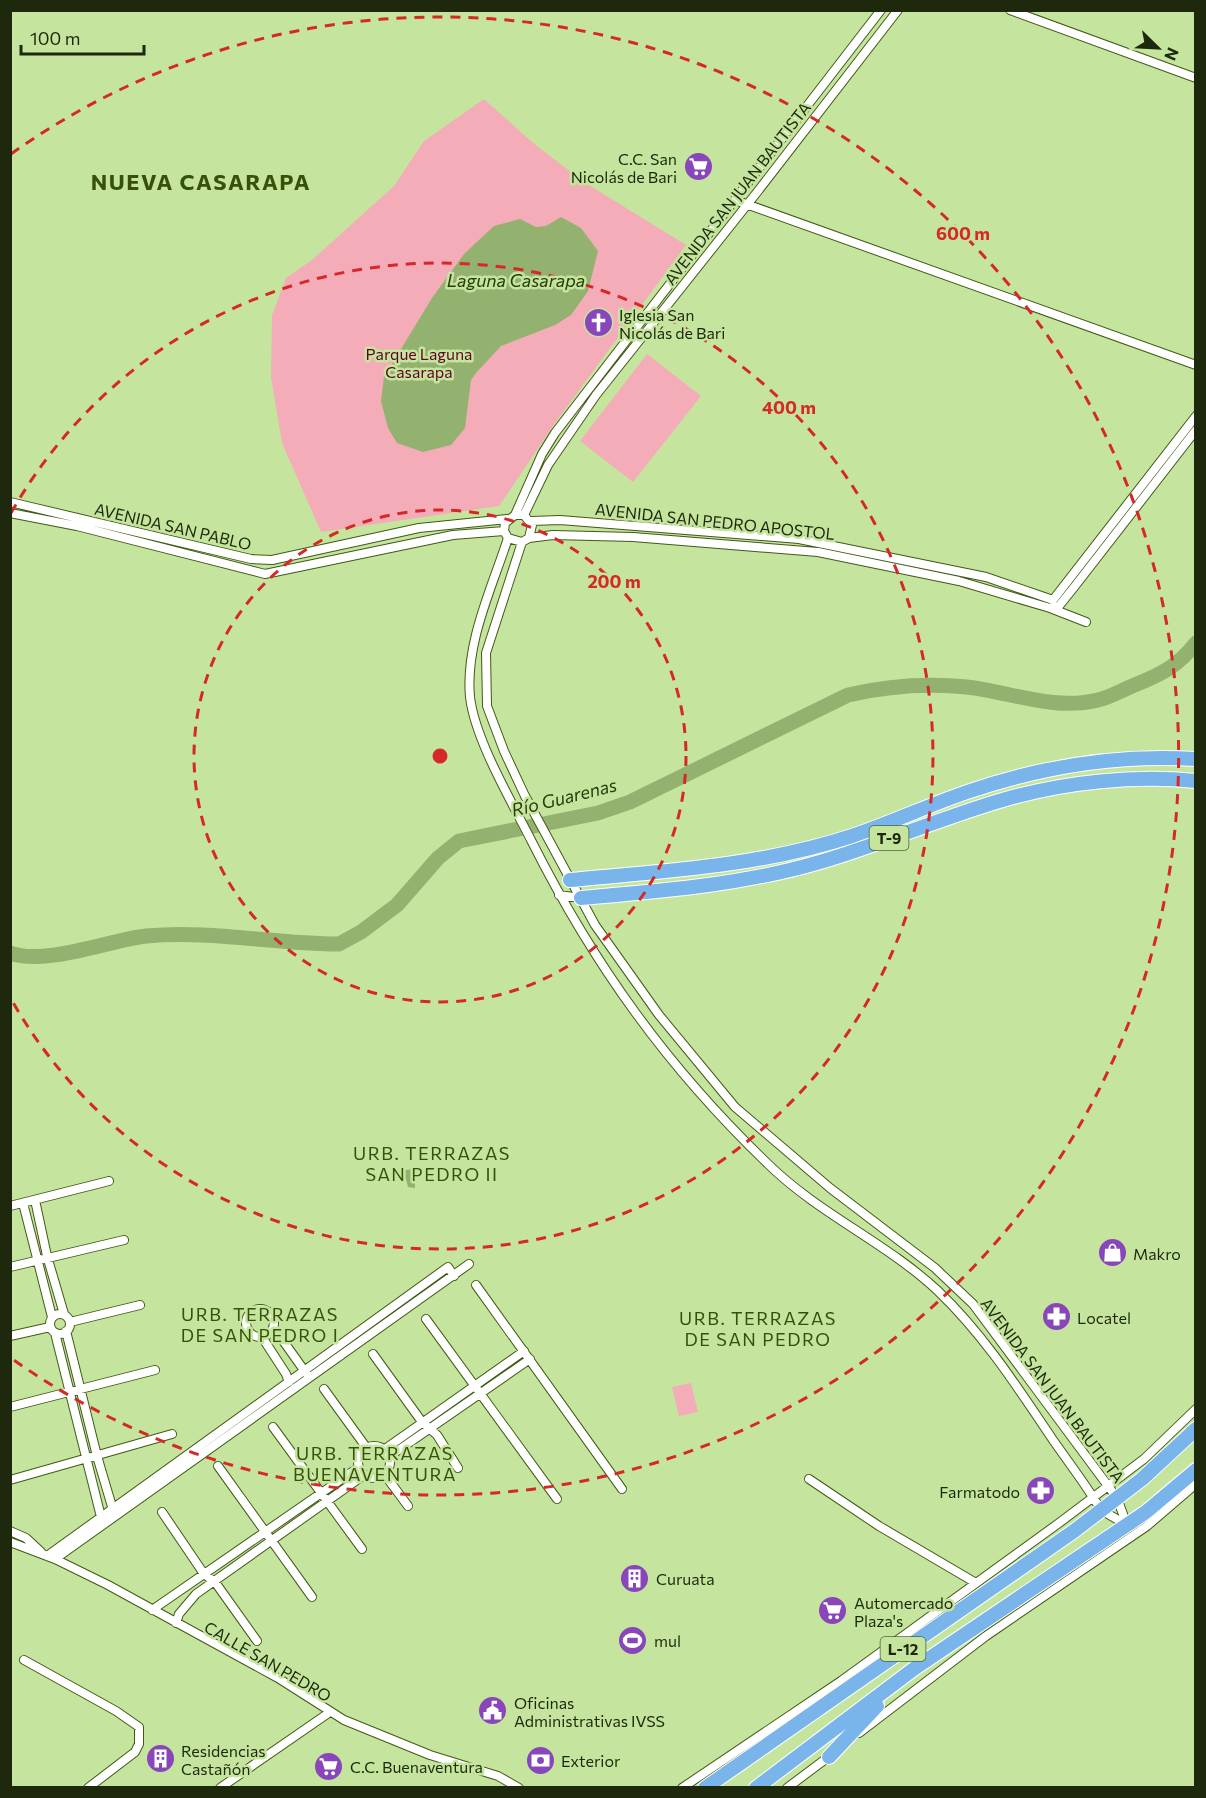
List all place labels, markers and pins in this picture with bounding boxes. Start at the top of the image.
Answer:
place label: C.C. San Nicolás de Bari [571,149,677,186]
supermarket icon: C.C. San Nicolás de Bari [682,151,714,183]
place label: Iglesia San Nicolás de Bari [619,305,725,342]
church icon: Iglesia San Nicolás de Bari [582,307,614,339]
centre of rings [430,746,450,766]
shop icon: Makro [1096,1237,1128,1269]
place label: Makro [1133,1244,1181,1263]
pharmacy icon: Locatel [1040,1301,1072,1333]
place label: Locatel [1077,1308,1131,1327]
pharmacy icon: Farmatodo [1025,1475,1057,1507]
place label: Farmatodo [939,1482,1020,1501]
building icon: Curuata [619,1562,651,1594]
place label: Curuata [656,1569,715,1588]
place label: Automercado Plaza's [854,1593,953,1630]
supermarket icon: Automercado Plaza's [817,1595,849,1627]
sports icon: mul [617,1624,649,1656]
place label: mul [654,1631,681,1650]
place label: Oficinas Administrativas IVSS [514,1693,665,1730]
public building icon: Oficinas Administrativas IVSS [477,1695,509,1727]
place label: Residencias Castañón [181,1741,266,1778]
building icon: Residencias Castañón [144,1743,176,1775]
bank icon: Exterior [524,1744,556,1776]
supermarket icon: C.C. Buenaventura [313,1750,345,1782]
place label: Exterior [561,1751,621,1770]
place label: C.C. Buenaventura [350,1757,483,1776]

